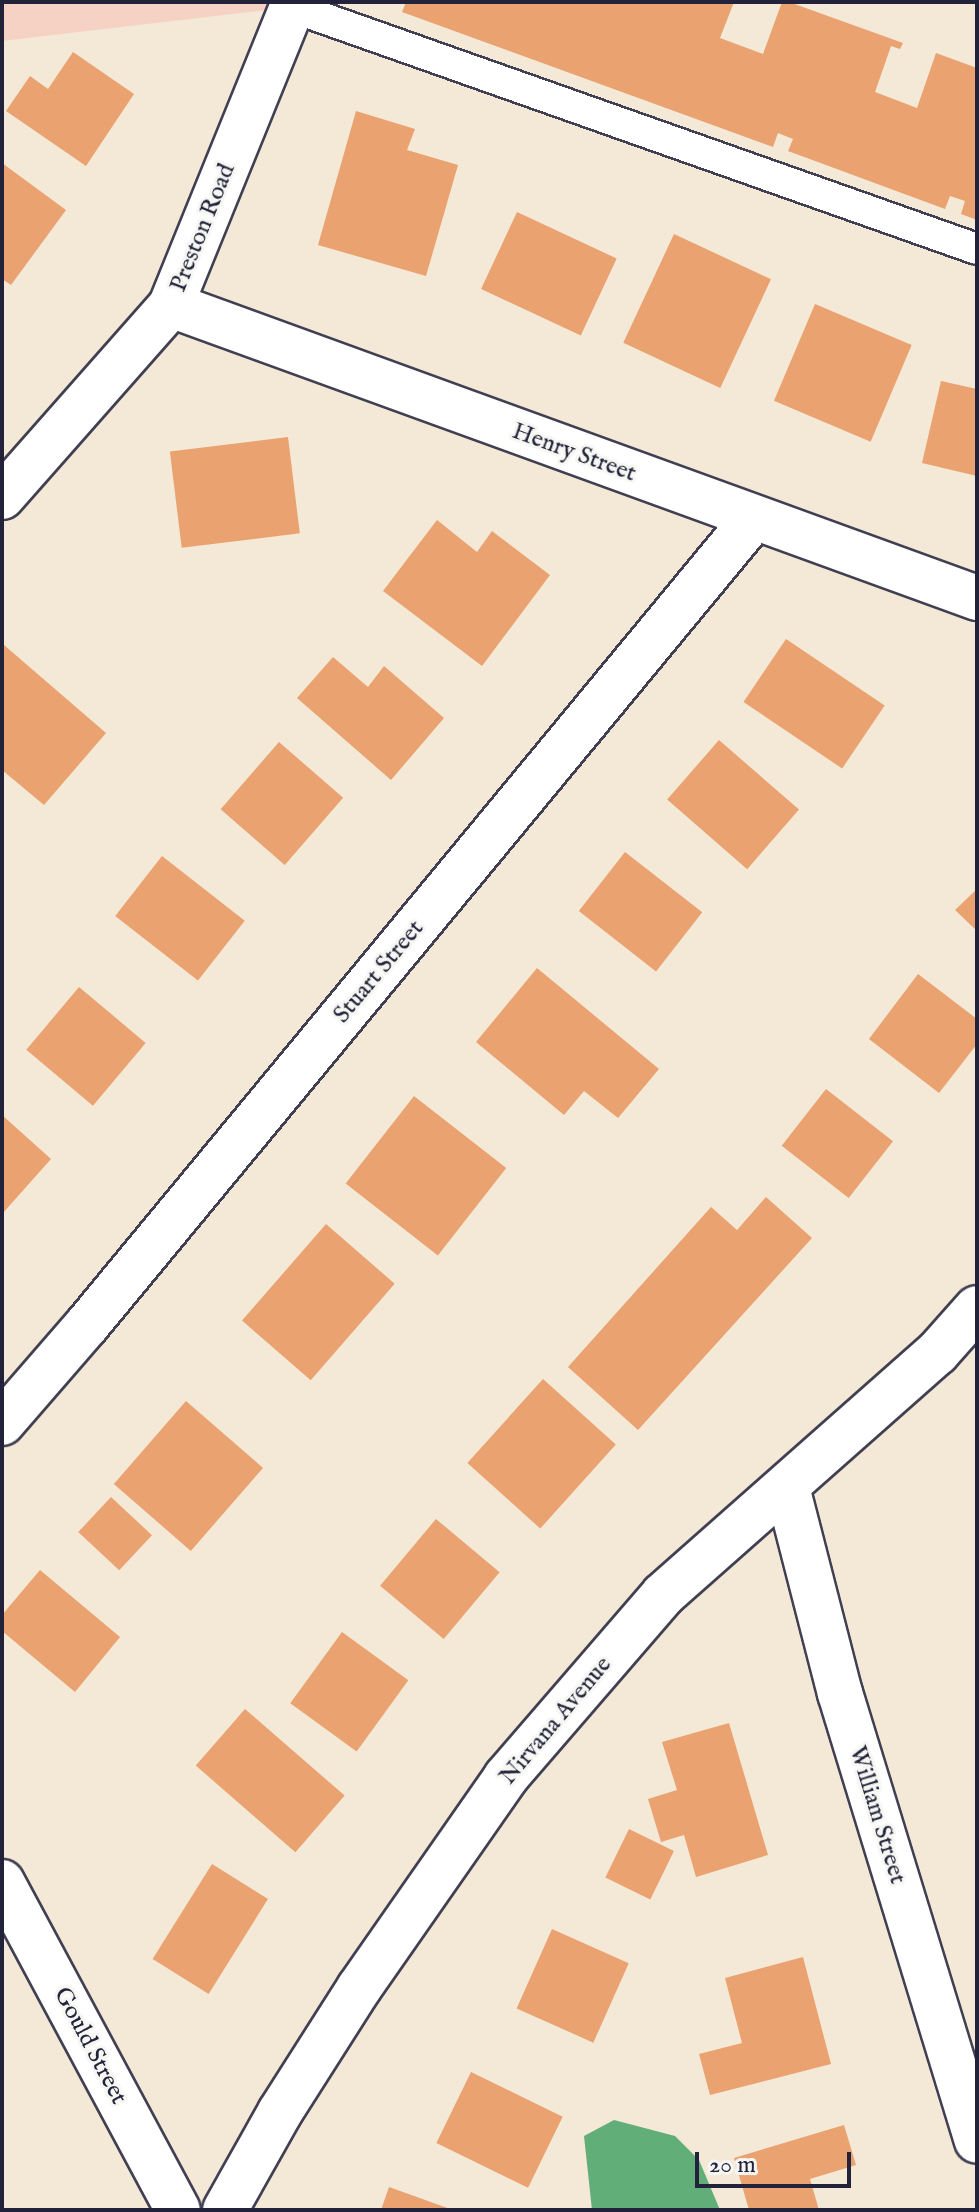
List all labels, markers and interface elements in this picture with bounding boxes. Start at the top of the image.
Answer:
street label: Preston Road [164,160,242,296]
street label: Henry Street [508,417,640,489]
street label: Stuart Street [328,915,430,1029]
street label: Nirvana Avenue [494,1651,618,1791]
street label: William Street [842,1743,912,1887]
street label: Gould Street [47,1983,133,2109]
scale bar [699,2136,855,2186]
text: 20 m [709,2150,756,2181]

